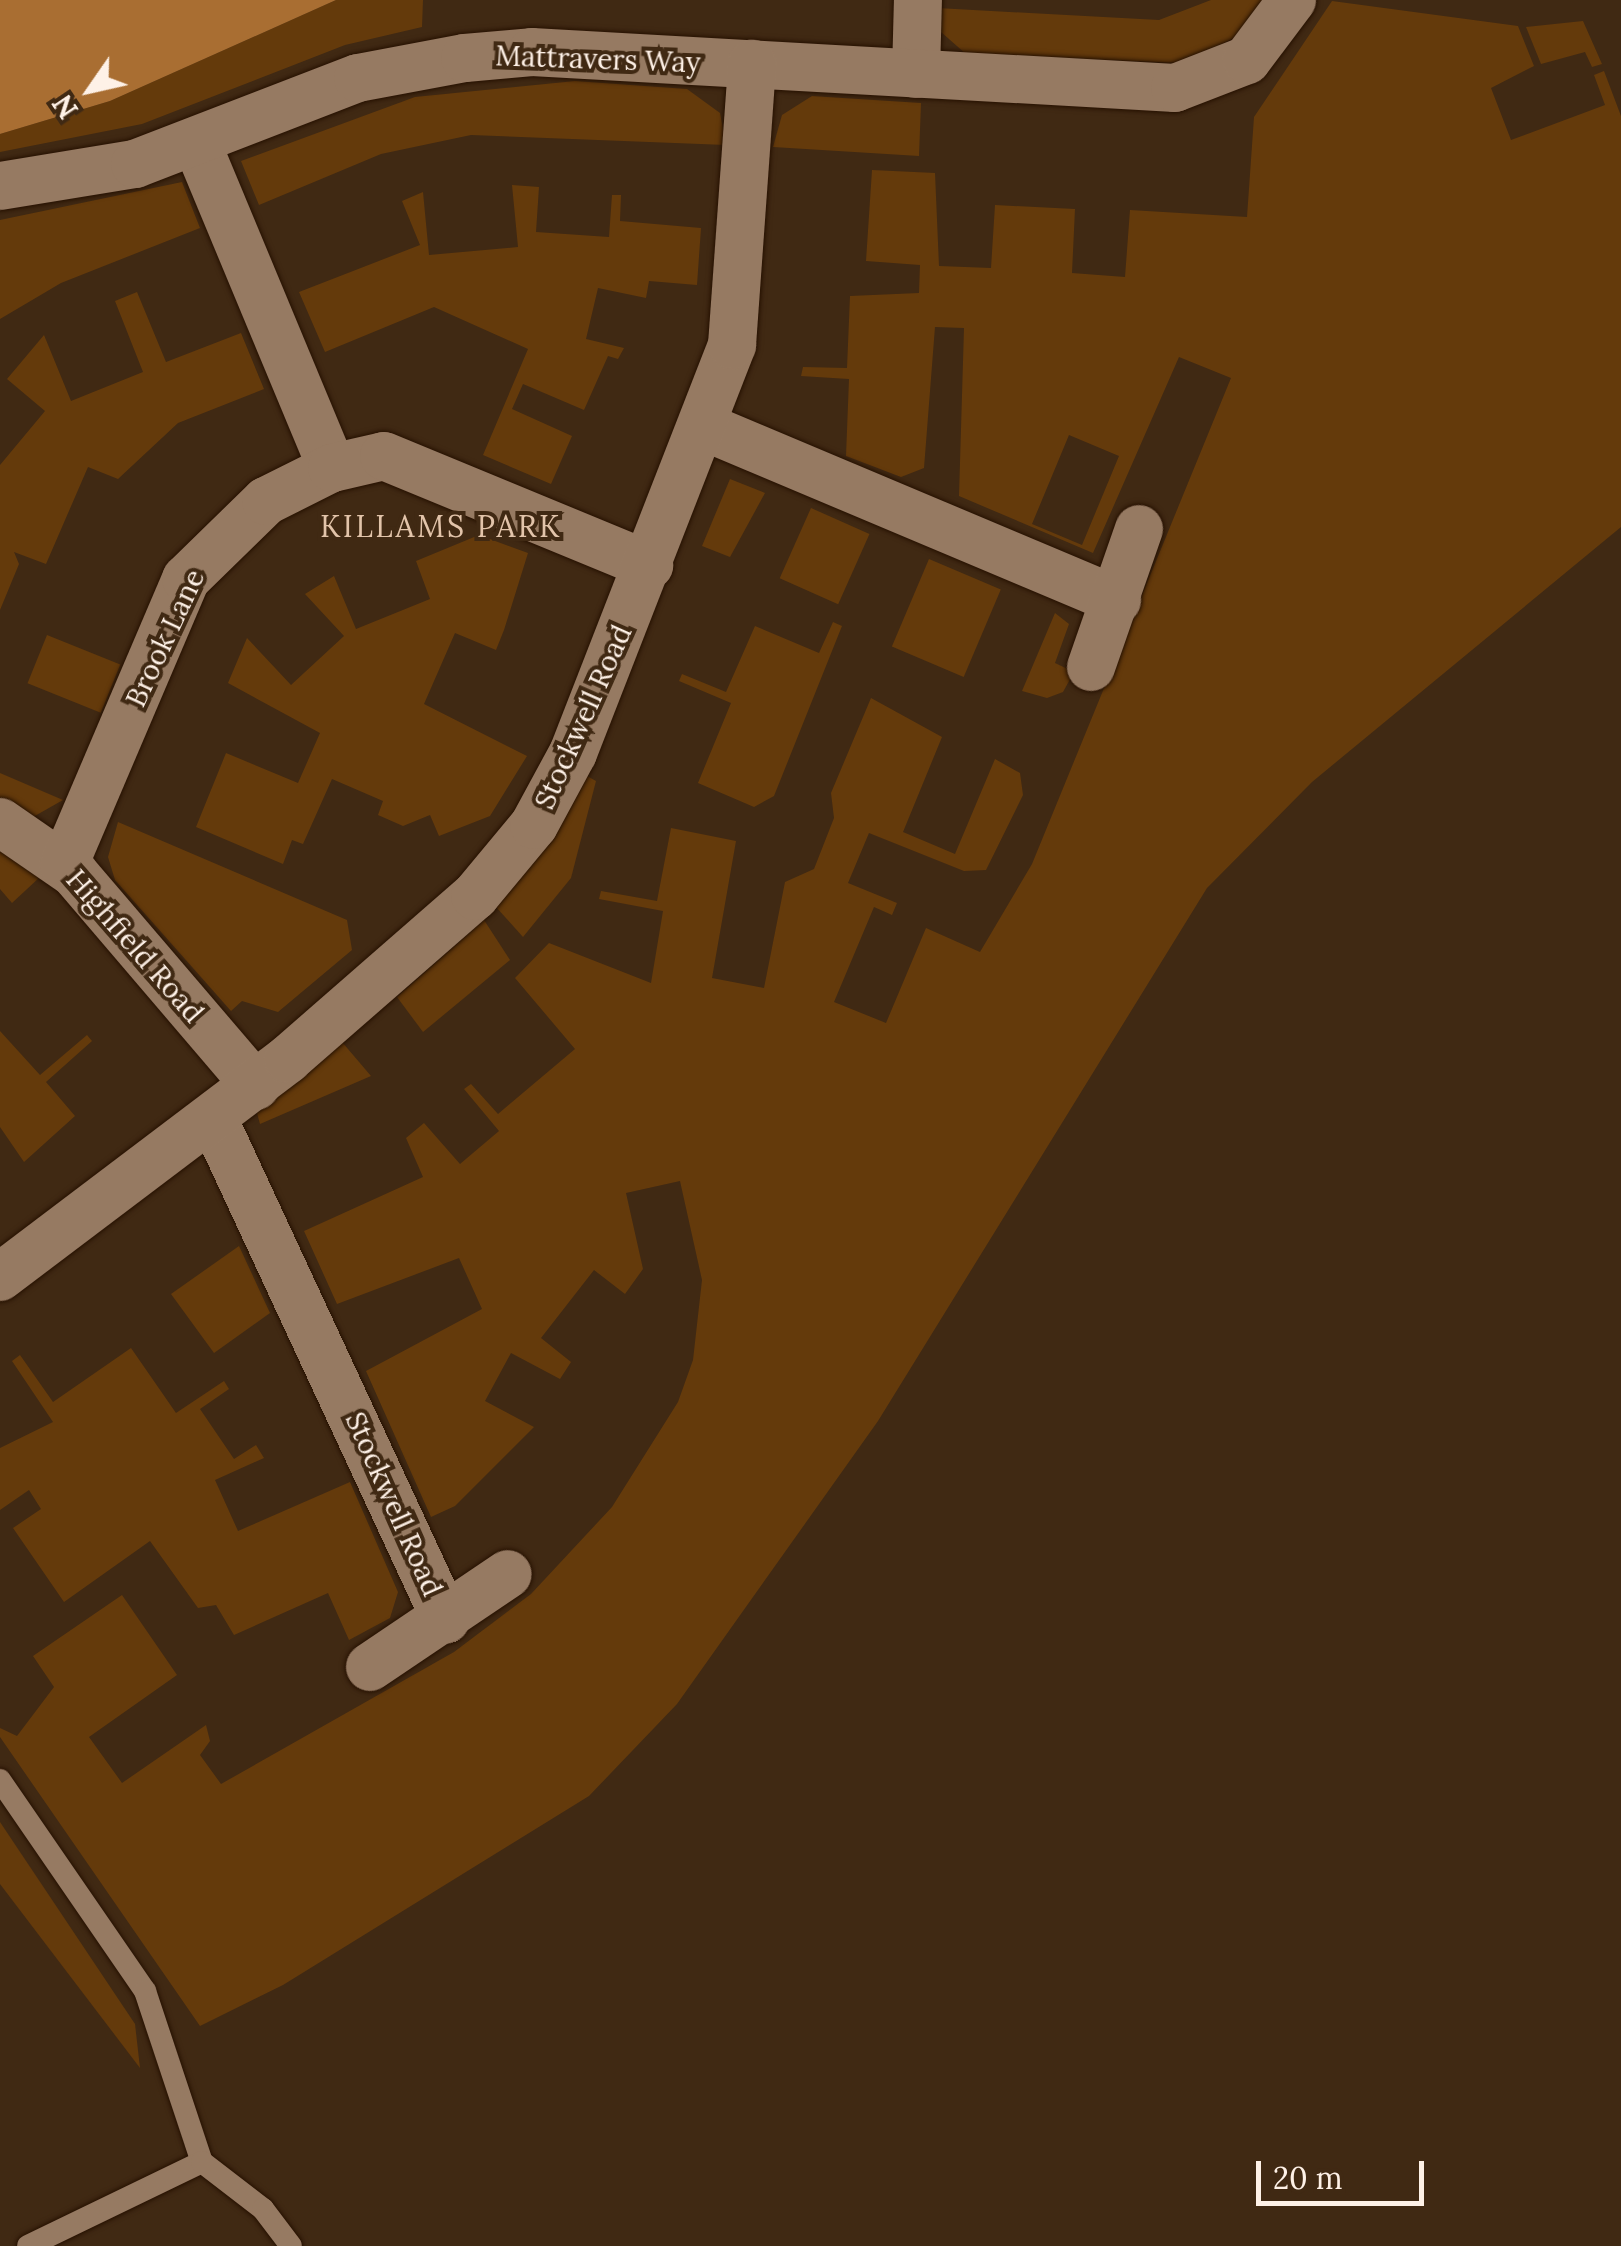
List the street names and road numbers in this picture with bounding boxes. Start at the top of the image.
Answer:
street label: Mattravers Way [495,39,701,79]
street label: Brook Lane [119,564,211,712]
street label: Stockwell Road [527,620,639,814]
street label: Highfield Road [59,863,211,1029]
street label: Stockwell Road [338,1407,450,1601]

